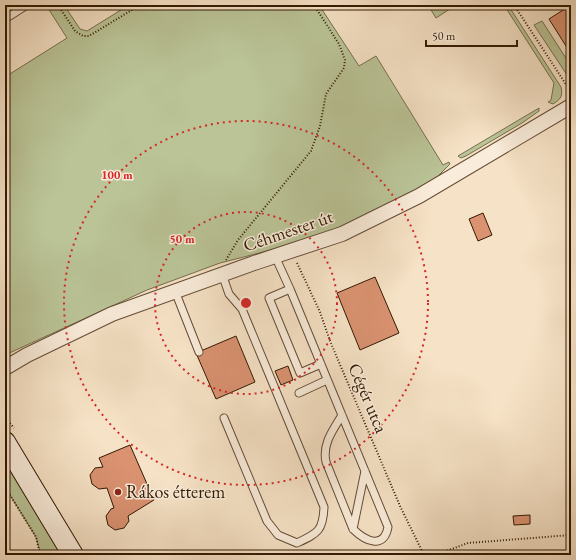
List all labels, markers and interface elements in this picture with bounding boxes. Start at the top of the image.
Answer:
scale bar [426,22,517,48]
text: 50 m [432,28,456,44]
text: 100 m [101,167,133,183]
street label: Céhmester út [240,204,336,257]
text: 50 m [169,231,195,247]
centre of rings [239,296,253,310]
street label: Cégér utca [343,359,394,437]
place label: Rákos étterem [126,480,225,503]
marker: Rákos étterem [113,487,123,497]

